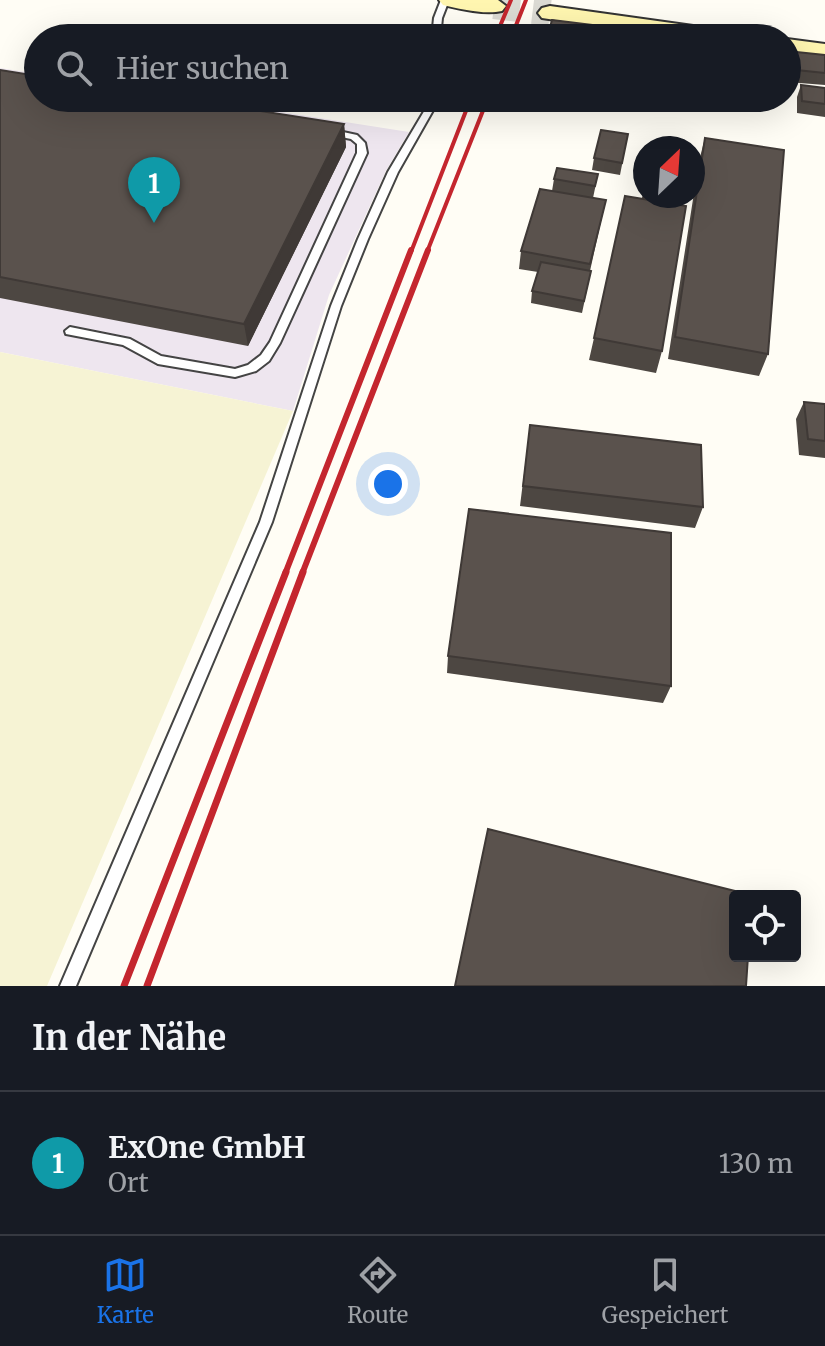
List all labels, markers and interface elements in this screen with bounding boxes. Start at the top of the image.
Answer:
search box [24,24,801,112]
icon: search [52,46,96,90]
text: Hier suchen [116,49,289,87]
north arrow [633,136,705,208]
pin: 1 [128,157,180,223]
your location [368,464,408,504]
map controls [729,890,801,962]
button: locate [729,890,801,962]
text: In der Nähe [32,1017,226,1059]
text: ExOne GmbH [108,1128,306,1166]
text: 1 [52,1147,64,1180]
text: 130 m [719,1147,793,1180]
text: Ort [108,1166,149,1199]
tab: Karte [97,1253,154,1329]
tab: Route [347,1253,408,1329]
tab: Gespeichert [602,1253,728,1329]

